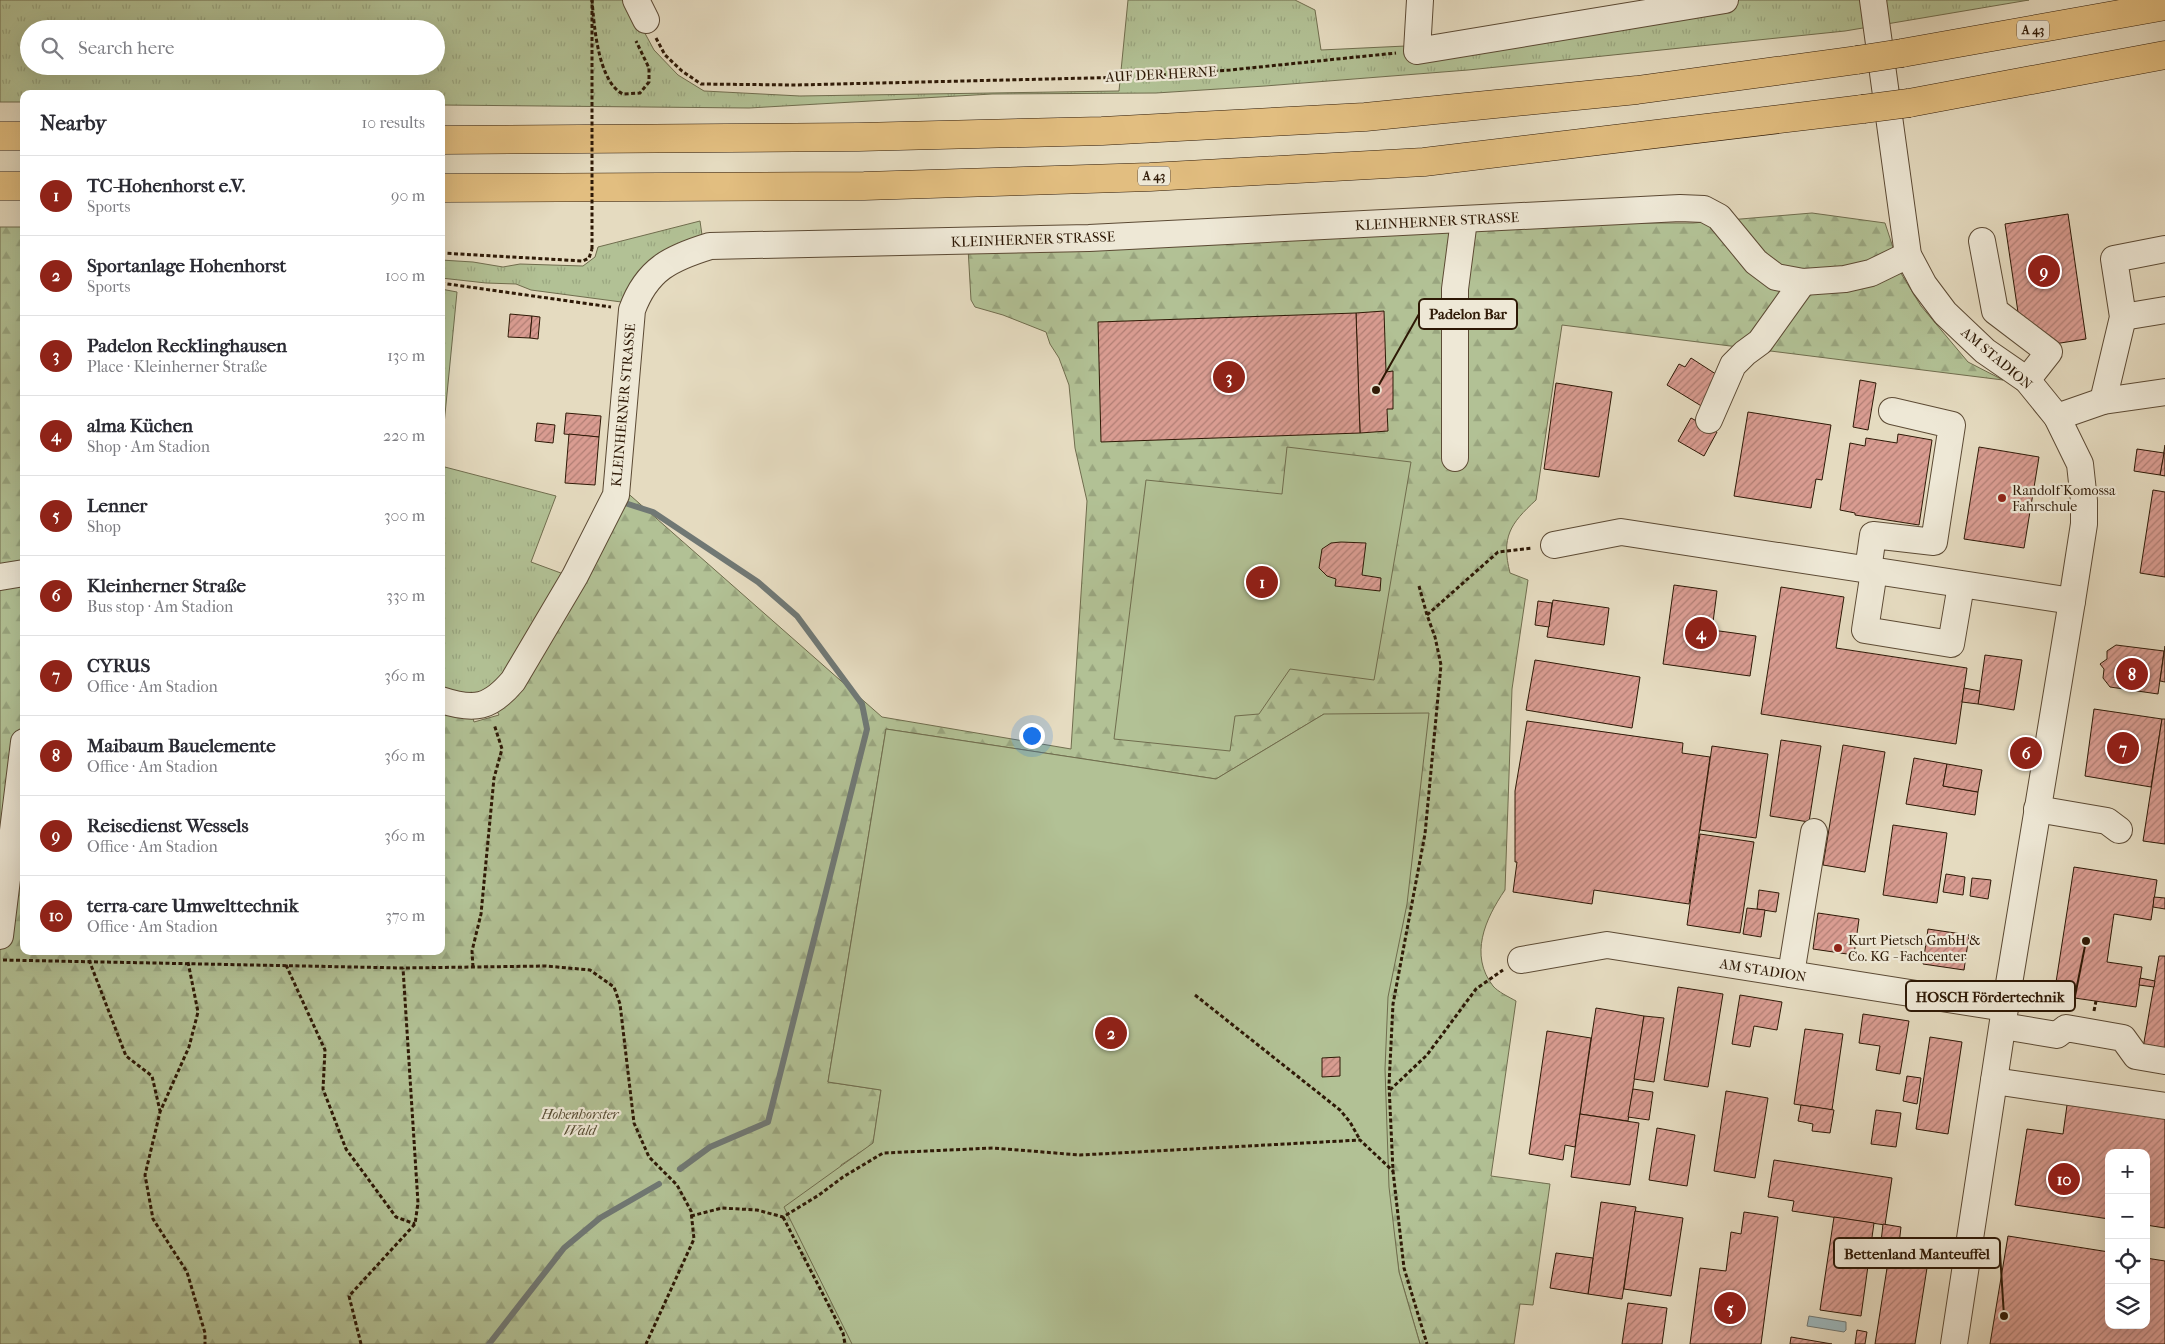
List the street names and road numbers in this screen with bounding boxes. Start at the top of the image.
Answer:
road number: A 43 [2017,20,2049,40]
street label: AUF DER HERNE [1104,63,1217,86]
road number: A 43 [1138,167,1170,186]
street label: KLEINHERNER STRASSE [1355,209,1520,234]
street label: KLEINHERNER STRASSE [951,228,1116,251]
street label: KLEINHERNER STRASSE [608,322,639,488]
street label: AM STADION [1957,323,2036,393]
street label: AM STADION [1717,955,1808,986]

